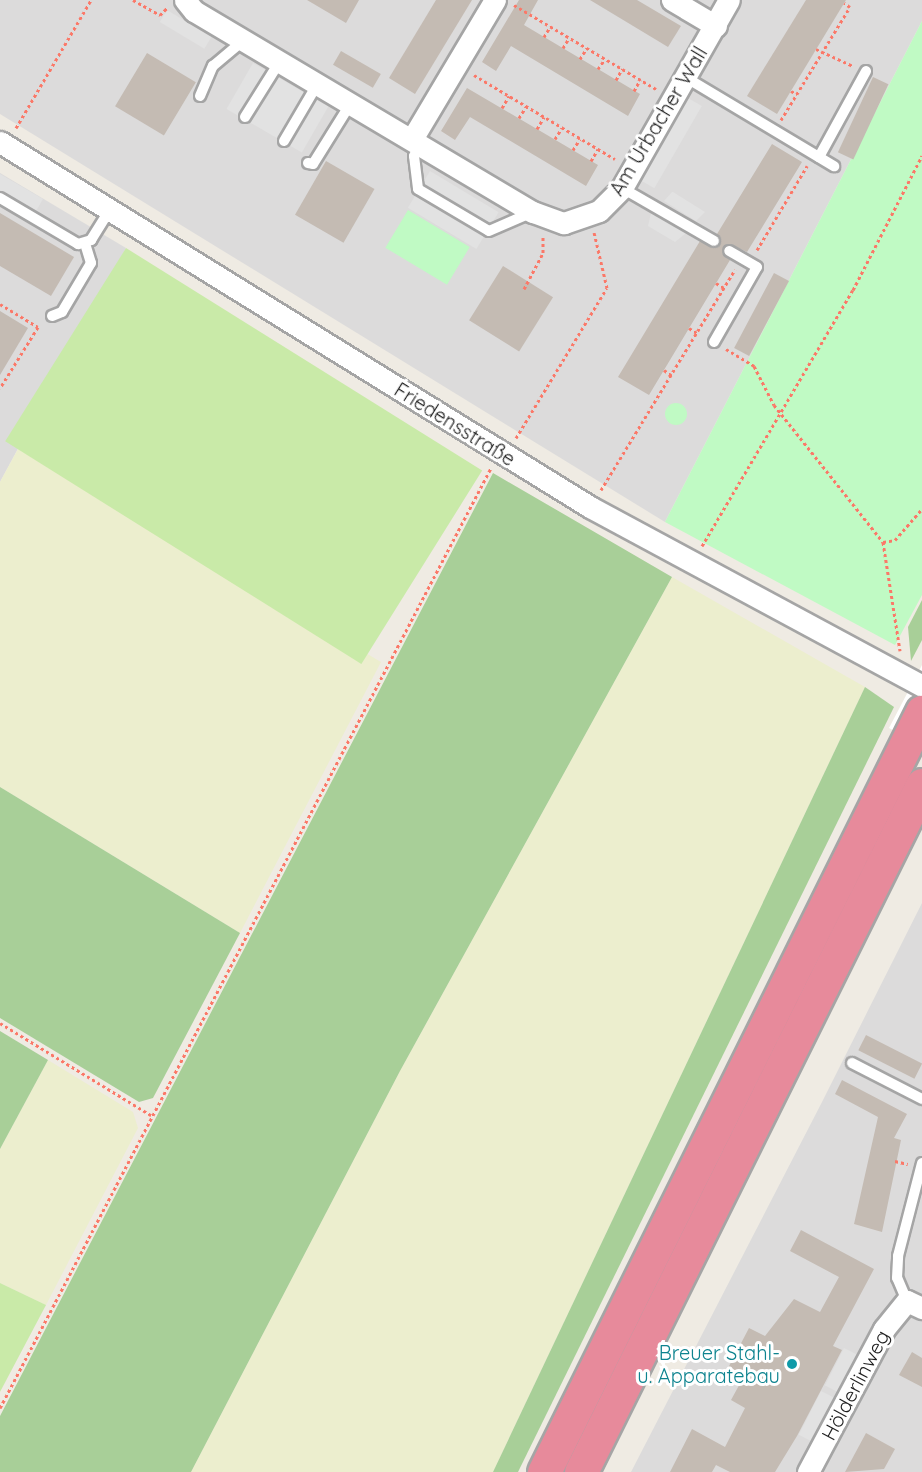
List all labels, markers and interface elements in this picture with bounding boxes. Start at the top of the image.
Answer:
street label: Am Urbacher Wall [604,42,712,200]
street label: Friedensstraße [390,377,520,471]
street label: Hölderlinweg [816,1326,894,1444]
place label: Breuer Stahl- u. Apparatebau [637,1340,780,1387]
marker: Breuer Stahl- u. Apparatebau [785,1357,799,1371]

